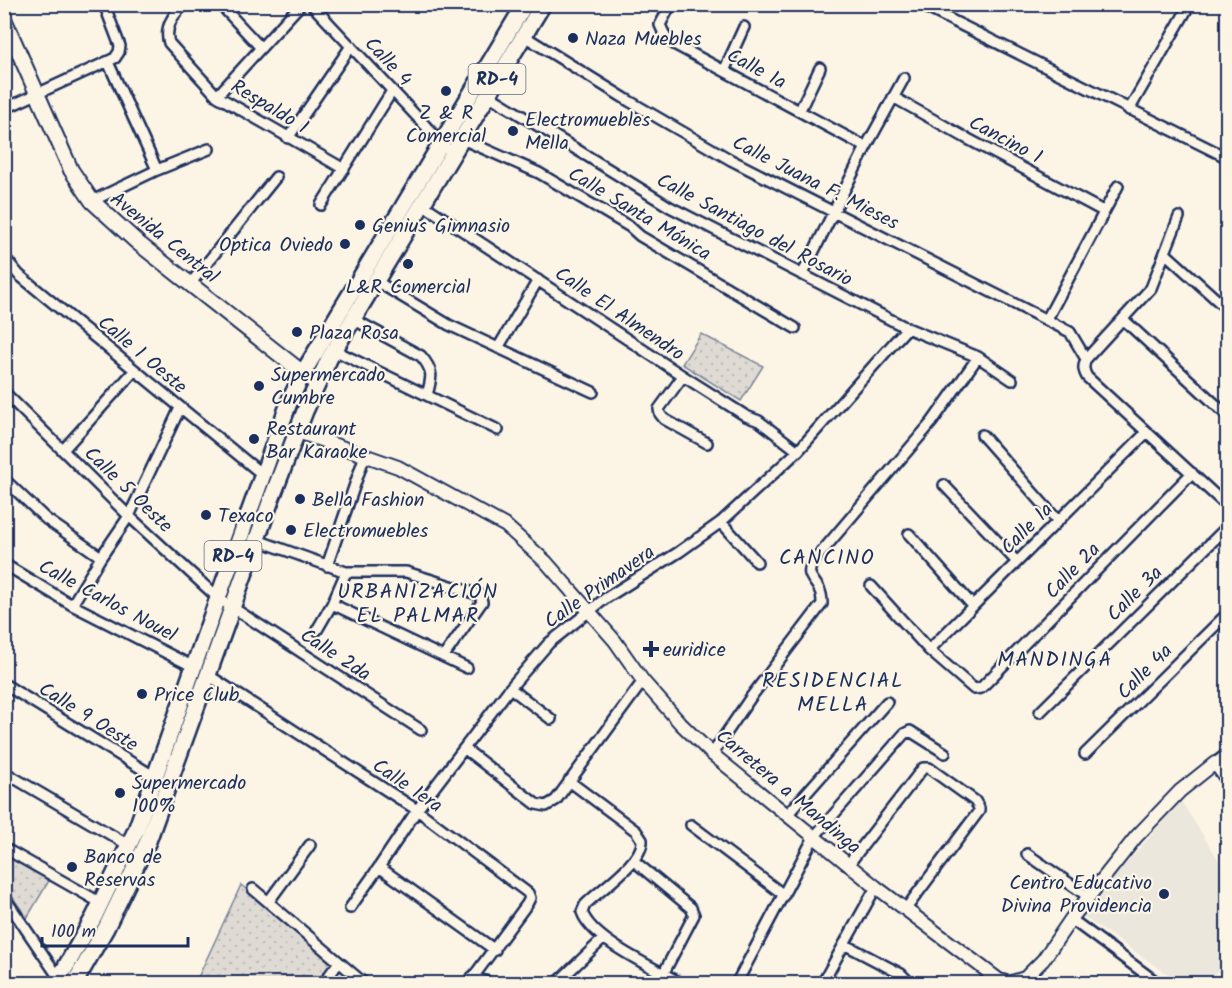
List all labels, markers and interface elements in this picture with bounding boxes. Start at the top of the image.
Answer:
place label: Naza Muebles [585,24,702,56]
street label: Calle 4 [356,30,419,95]
marker: Naza Muebles [566,31,580,45]
street label: Calle 1a [720,41,792,99]
road number: RD-4 [468,64,526,94]
street label: Respaldo 1 [224,72,314,144]
marker: Z & R Comercial [439,84,453,98]
place label: Z & R Comercial [406,98,486,153]
place label: Electromuebles Mella [525,105,651,160]
street label: Cancino 1 [962,108,1048,174]
marker: Electromuebles Mella [506,124,520,138]
street label: Calle Juana F. Mieses [726,128,904,240]
street label: Calle Santa Mónica [561,159,717,270]
street label: Calle Santiago del Rosario [650,165,858,296]
street label: Avenida Central [102,184,225,293]
place label: Genius Gimnasio [372,211,510,243]
marker: Genius Gimnasio [353,218,367,232]
place label: Optica Oviedo [219,230,333,262]
marker: Optica Oviedo [338,237,352,251]
marker: L&R Comercial [401,257,415,271]
street label: Calle El Almendro [547,259,690,370]
place label: L&R Comercial [345,272,471,304]
street label: Calle 1 Oeste [90,308,194,403]
place label: Plaza Rosa [309,318,399,350]
marker: Plaza Rosa [290,325,304,339]
place label: Supermercado Cumbre [271,360,385,415]
marker: Supermercado Cumbre [252,379,266,393]
place label: Restaurant Bar Karaoke [266,414,367,469]
marker: Restaurant Bar Karaoke [247,432,261,446]
street label: Calle 5 Oeste [76,440,180,541]
place label: Bella Fashion [312,485,425,517]
marker: Bella Fashion [293,492,307,506]
street label: Calle 1a [994,496,1061,563]
place label: Texaco [218,501,274,533]
marker: Texaco [199,508,213,522]
place label: Electromuebles [303,516,429,548]
marker: Electromuebles [284,523,298,537]
street label: Calle 2a [1038,535,1109,607]
street label: Calle Primavera [538,537,662,638]
road number: RD-4 [204,541,262,571]
district label: CANCINO [779,542,875,575]
street label: Calle Carlos Nouel [32,552,182,652]
street label: Calle 3a [1100,559,1171,630]
district label: URBANIZACIÓN EL PALMAR [337,576,499,633]
street label: Calle 2da [293,621,377,691]
place label: euridice [663,635,726,667]
street label: Calle 4a [1110,637,1181,708]
marker: euridice [644,642,658,656]
district label: MANDINGA [997,644,1113,677]
district label: RESIDENCIAL MELLA [762,665,904,722]
street label: Calle 9 Oeste [32,674,144,761]
place label: Price Club [154,680,240,712]
marker: Price Club [135,687,149,701]
street label: Carretera a Mandinga [708,722,868,863]
street label: Calle 1era [365,751,449,822]
place label: Supermercado 100% [132,768,246,823]
marker: Supermercado 100% [113,786,127,800]
place label: Banco de Reservas [84,842,162,897]
marker: Banco de Reservas [65,860,79,874]
place label: Centro Educativo Divina Providencia [1001,868,1152,923]
marker: Centro Educativo Divina Providencia [1157,887,1171,901]
scale bar [42,910,188,948]
text: 100 m [51,918,96,947]

